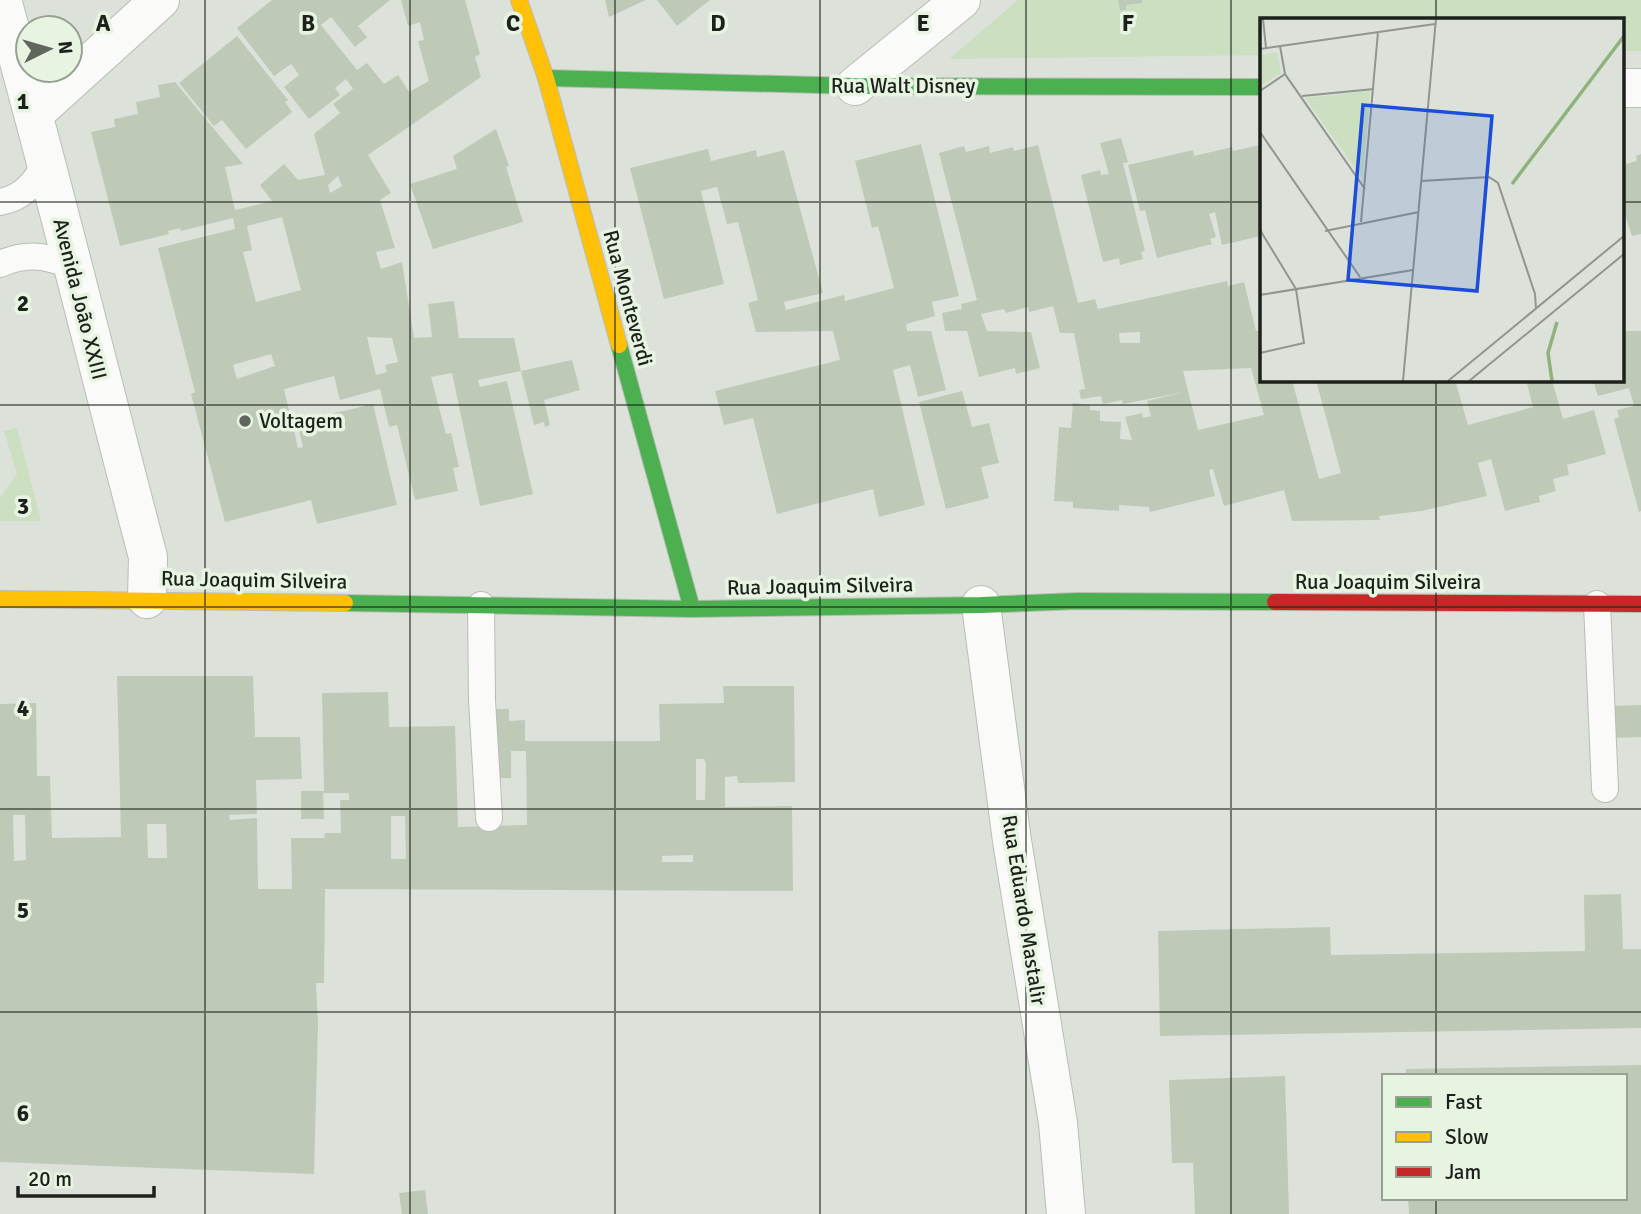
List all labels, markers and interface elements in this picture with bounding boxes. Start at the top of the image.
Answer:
text: A [96,9,111,38]
text: B [301,9,315,38]
text: C [506,9,520,38]
text: D [710,9,726,38]
text: E [916,9,930,38]
text: F [1122,9,1134,38]
north arrow [14,14,84,84]
inset map [1260,18,1624,382]
text: N [52,40,77,55]
street label: Rua Walt Disney [831,73,975,99]
text: 1 [17,87,29,116]
street label: Avenida João XXIII [47,216,113,382]
street label: Rua Monteverdi [597,227,659,369]
text: 2 [17,289,29,318]
place label: Voltagem [259,408,343,434]
marker: Voltagem [237,413,253,429]
text: 3 [17,492,29,521]
street label: Rua Joaquim Silveira [161,565,347,595]
street label: Rua Joaquim Silveira [1295,569,1481,595]
street label: Rua Joaquim Silveira [727,571,913,601]
text: 4 [17,694,29,723]
street label: Rua Eduardo Mastalir [996,813,1052,1007]
text: 5 [17,896,29,925]
legend [1382,1074,1627,1200]
text: Fast [1445,1089,1482,1115]
text: 6 [17,1099,29,1128]
text: Slow [1445,1124,1489,1150]
scale bar [18,1154,154,1198]
text: Jam [1445,1159,1481,1185]
text: 20 m [28,1166,72,1192]

